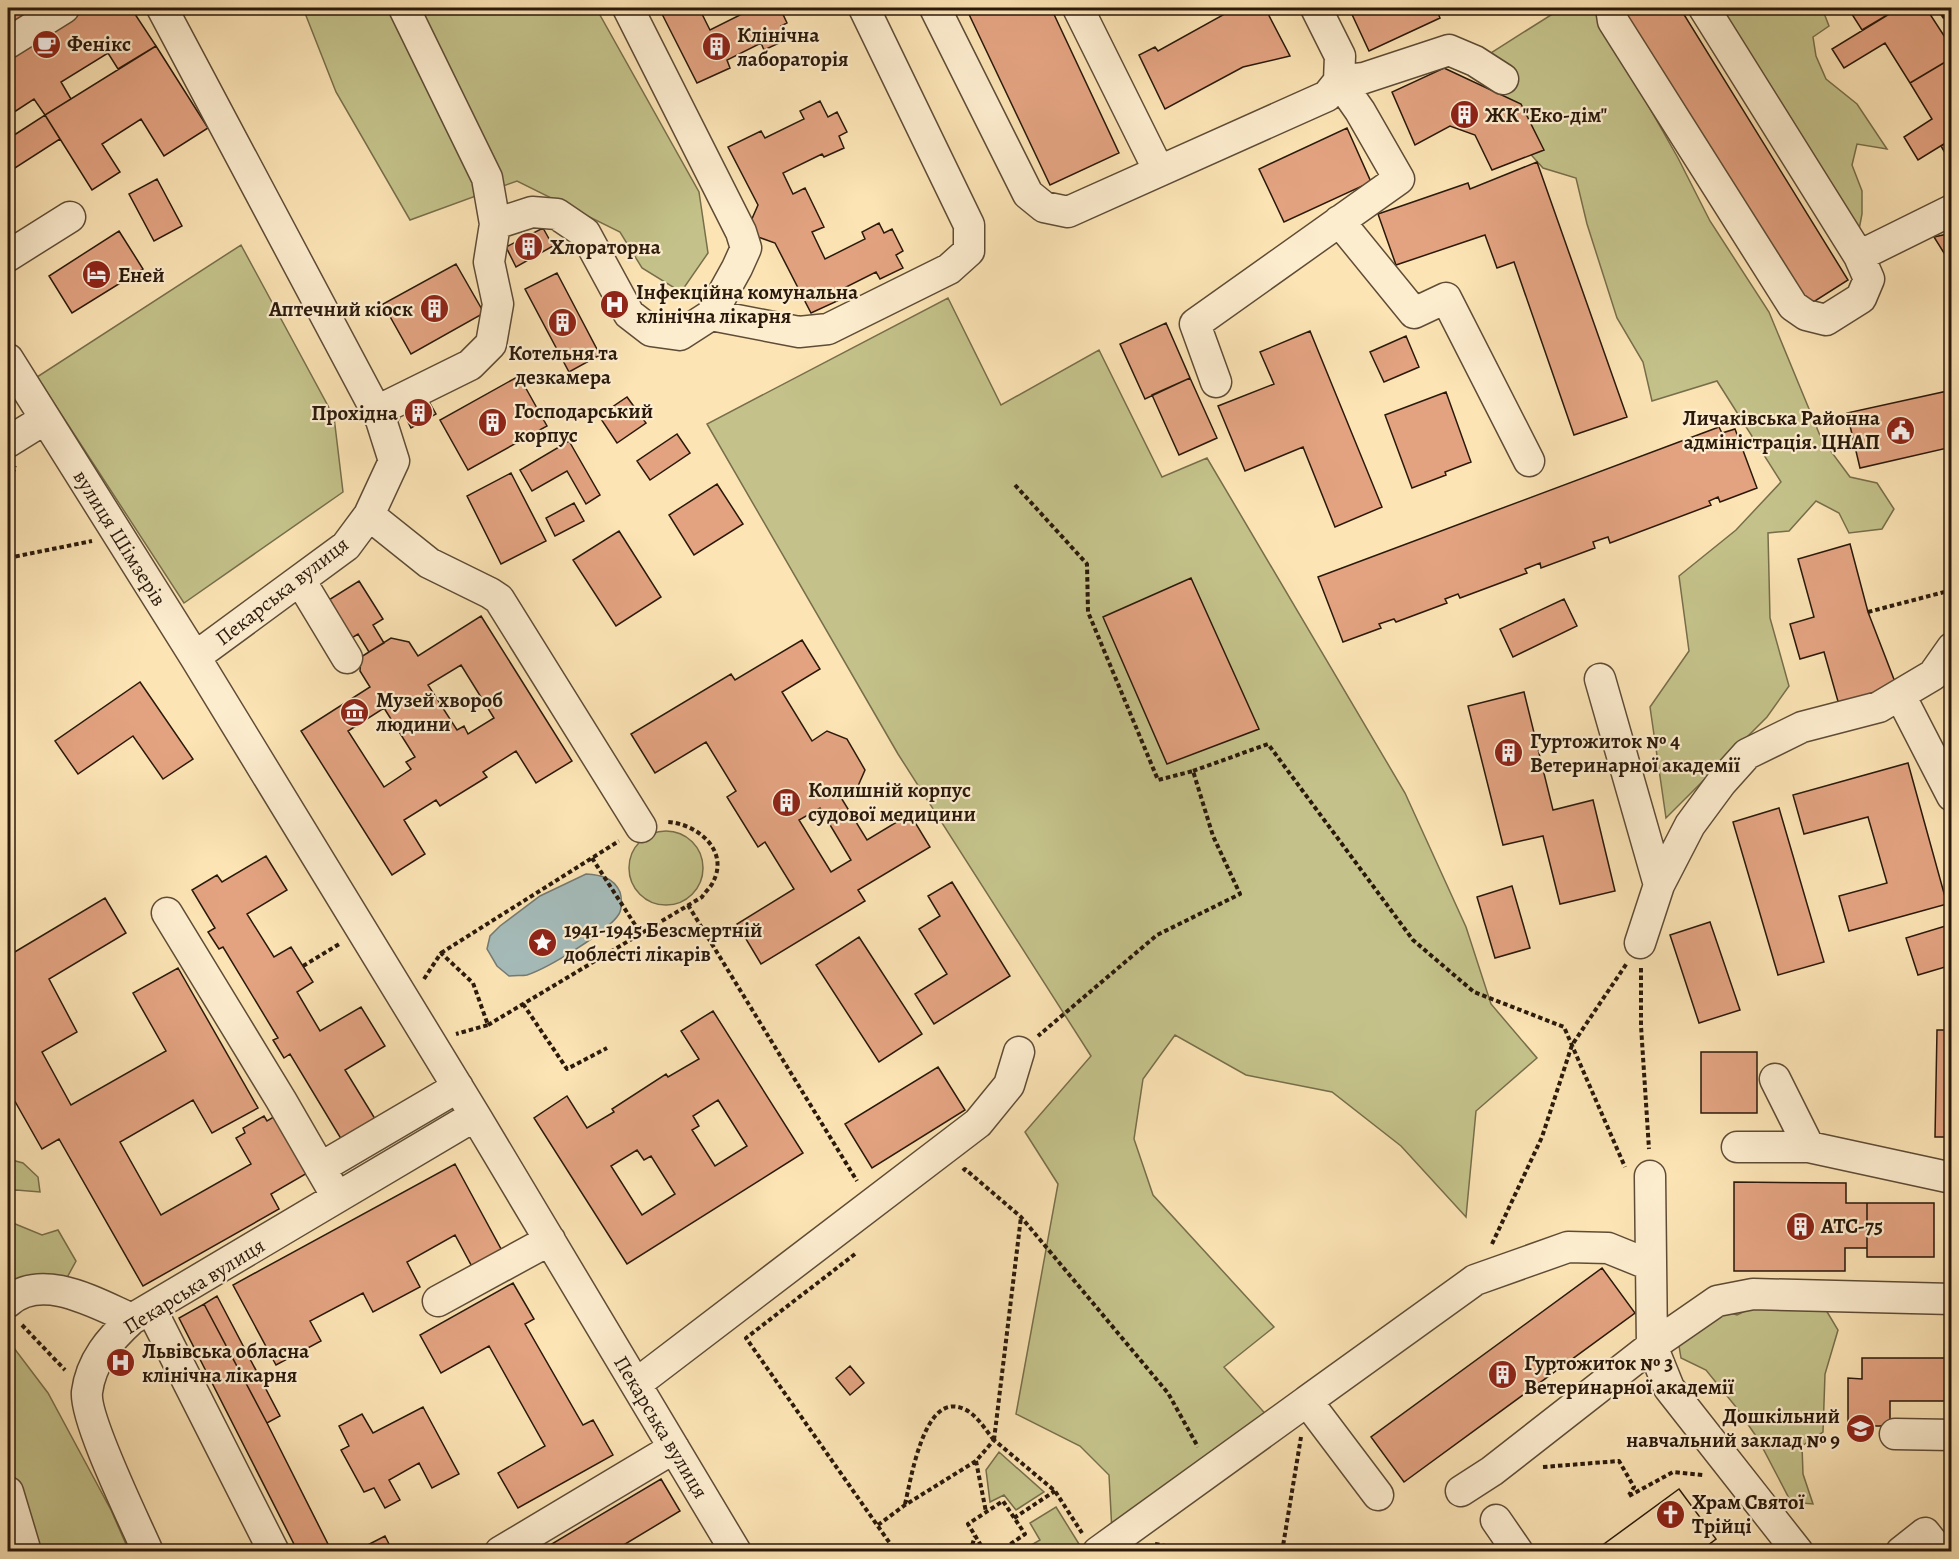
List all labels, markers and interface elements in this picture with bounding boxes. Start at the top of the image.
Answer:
place label: Клінічна лабораторія [736,21,849,73]
cafe icon: Фенікс [30,28,62,60]
place label: Фенікс [67,30,131,58]
building icon: Клінічна лабораторія [700,31,732,63]
building icon: ЖК "Еко-дім" [1448,99,1480,131]
place label: ЖК "Еко-дім" [1485,101,1608,129]
building icon: Хлораторна [513,231,545,263]
place label: Хлораторна [550,233,661,261]
hotel icon: Еней [81,259,113,291]
place label: Еней [118,261,165,289]
place label: Інфекційна комунальна клінічна лікарня [636,278,858,330]
hospital icon: Інфекційна комунальна клінічна лікарня [599,288,631,320]
building icon: Аптечний кіоск [418,293,450,325]
place label: Аптечний кіоск [268,295,413,323]
building icon: Котельня та дезкамера [547,306,579,338]
place label: Котельня та дезкамера [508,339,618,391]
building icon: Прохідна [403,397,435,429]
place label: Господарський корпус [514,397,653,449]
place label: Прохідна [311,399,398,427]
place label: Личаківська Районна адміністрація. ЦНАП [1683,404,1880,456]
building icon: Господарський корпус [477,407,509,439]
public building icon: Личаківська Районна адміністрація. ЦНАП [1885,414,1917,446]
street label: вулиця Шімзерів [67,464,173,612]
street label: Пекарська вулиця [210,530,354,652]
place label: Музей хвороб людини [375,686,503,738]
museum icon: Музей хвороб людини [339,696,371,728]
place label: Гуртожиток № 4 Ветеринарної академії [1530,727,1741,779]
building icon: Гуртожиток № 4 Ветеринарної академії [1493,737,1525,769]
place label: Колишній корпус судової медицини [808,776,976,828]
building icon: Колишній корпус судової медицини [771,786,803,818]
place label: 1941-1945 Безсмертній доблесті лікарів [563,916,763,968]
place icon: 1941-1945 Безсмертній доблесті лікарів [527,926,559,958]
building icon: АТС-75 [1784,1210,1816,1242]
place label: АТС-75 [1820,1212,1883,1240]
street label: Пекарська вулиця [118,1231,270,1341]
place label: Львівська обласна клінічна лікарня [142,1337,309,1389]
hospital icon: Львівська обласна клінічна лікарня [105,1347,137,1379]
place label: Гуртожиток № 3 Ветеринарної академії [1524,1349,1735,1401]
street label: Пекарська вулиця [607,1350,715,1504]
building icon: Гуртожиток № 3 Ветеринарної академії [1487,1359,1519,1391]
place label: Дошкільний навчальний заклад № 9 [1626,1402,1840,1454]
school or university icon: Дошкільний навчальний заклад № 9 [1845,1412,1877,1444]
place label: Храм Святої Трійці [1692,1488,1805,1540]
church icon: Храм Святої Трійці [1655,1498,1687,1530]

